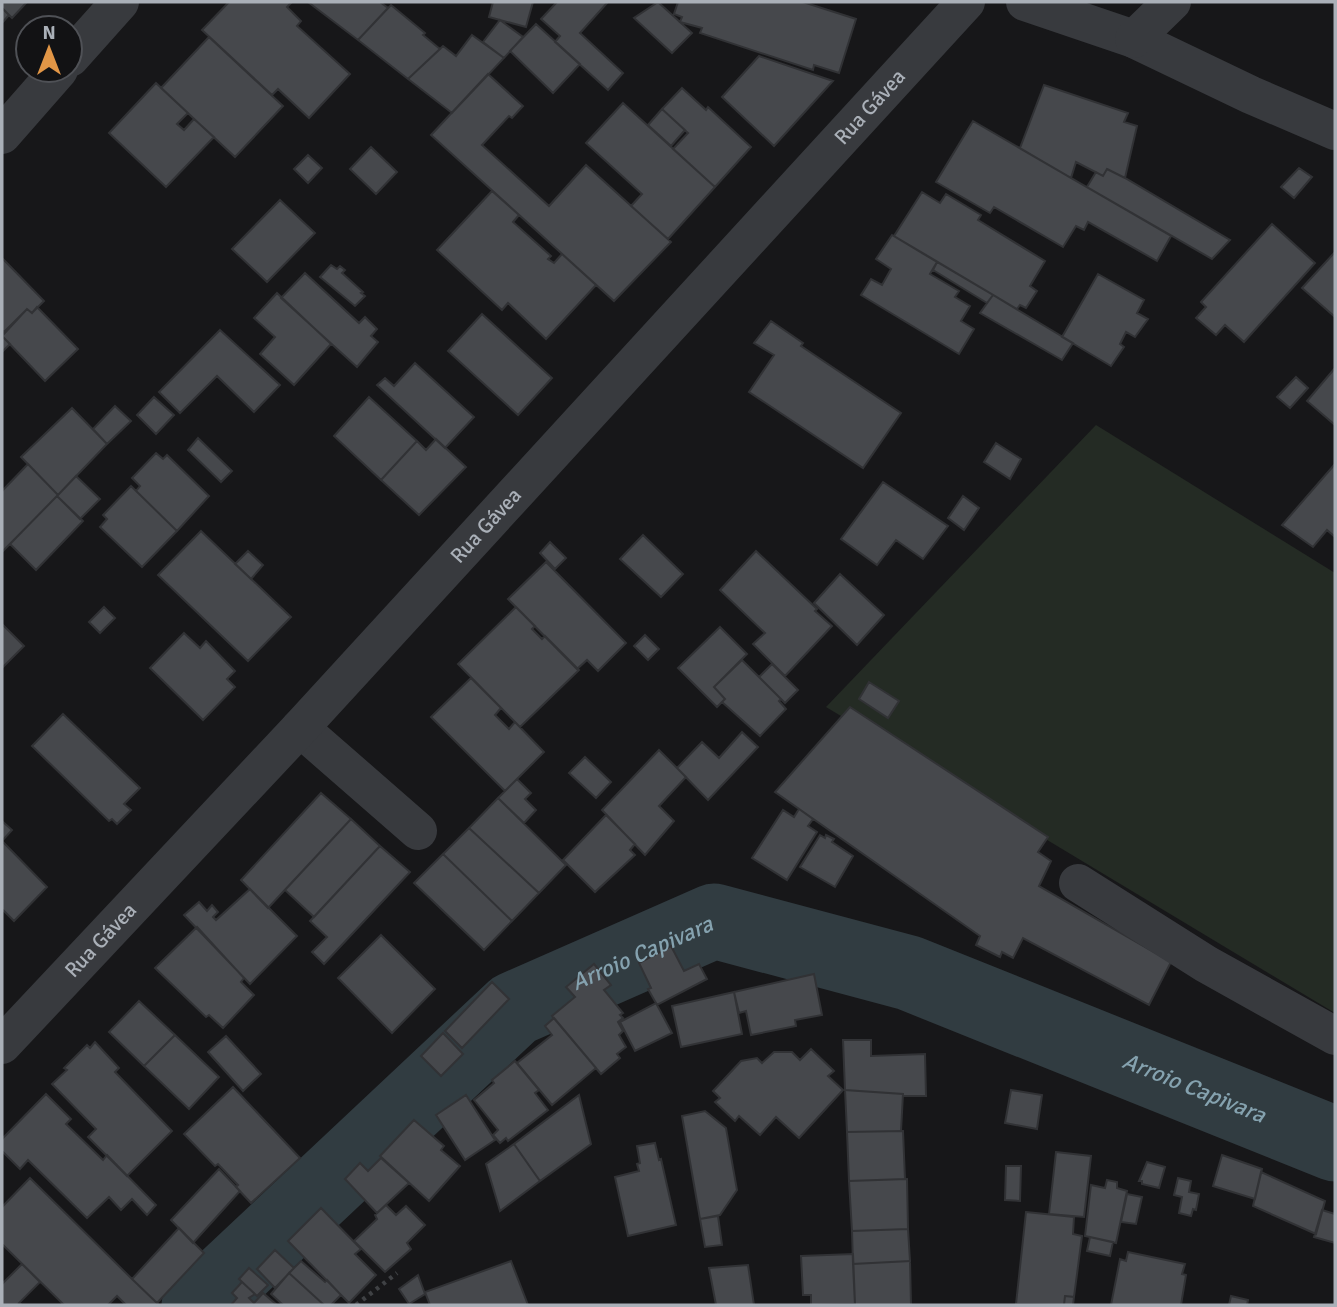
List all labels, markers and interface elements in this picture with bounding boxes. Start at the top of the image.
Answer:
north arrow [14,14,84,84]
text: N [42,21,56,45]
street label: Rua Gávea [829,64,911,150]
street label: Rua Gávea [445,482,527,569]
street label: Rua Gávea [59,897,142,983]
water label: Arroio Capivara [567,909,719,997]
water label: Arroio Capivara [1118,1046,1271,1130]

